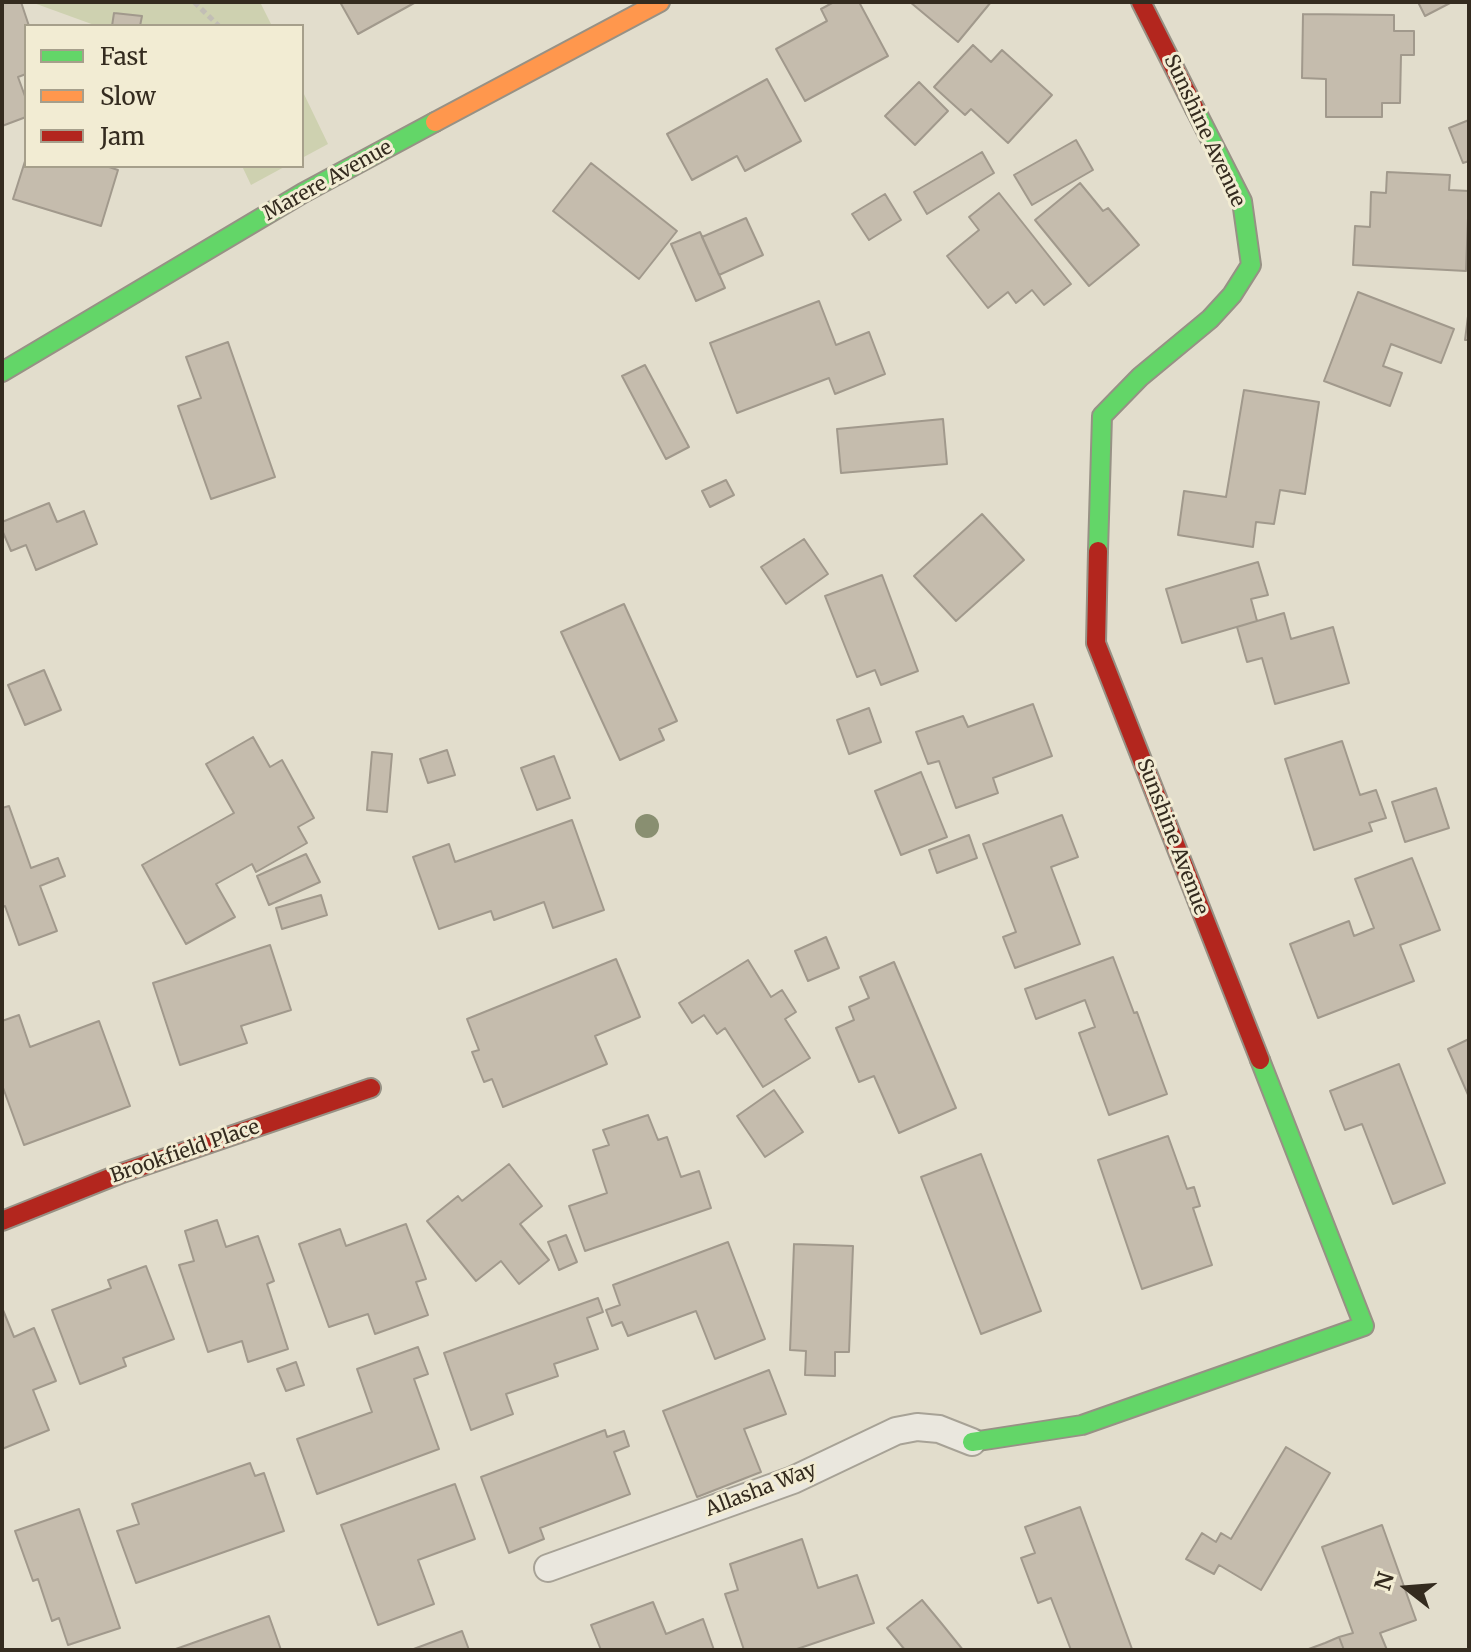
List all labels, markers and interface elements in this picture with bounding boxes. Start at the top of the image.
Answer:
legend [24,24,304,168]
text: Fast [100,41,148,72]
street label: Sunshine Avenue [1158,51,1250,211]
text: Slow [100,81,156,112]
text: Jam [100,121,145,152]
street label: Marere Avenue [259,136,397,226]
street label: Sunshine Avenue [1131,756,1213,918]
street label: Brookfield Place [107,1115,263,1189]
street label: Allasha Way [702,1458,820,1522]
north arrow [1367,1548,1447,1628]
text: N [1368,1569,1400,1593]

